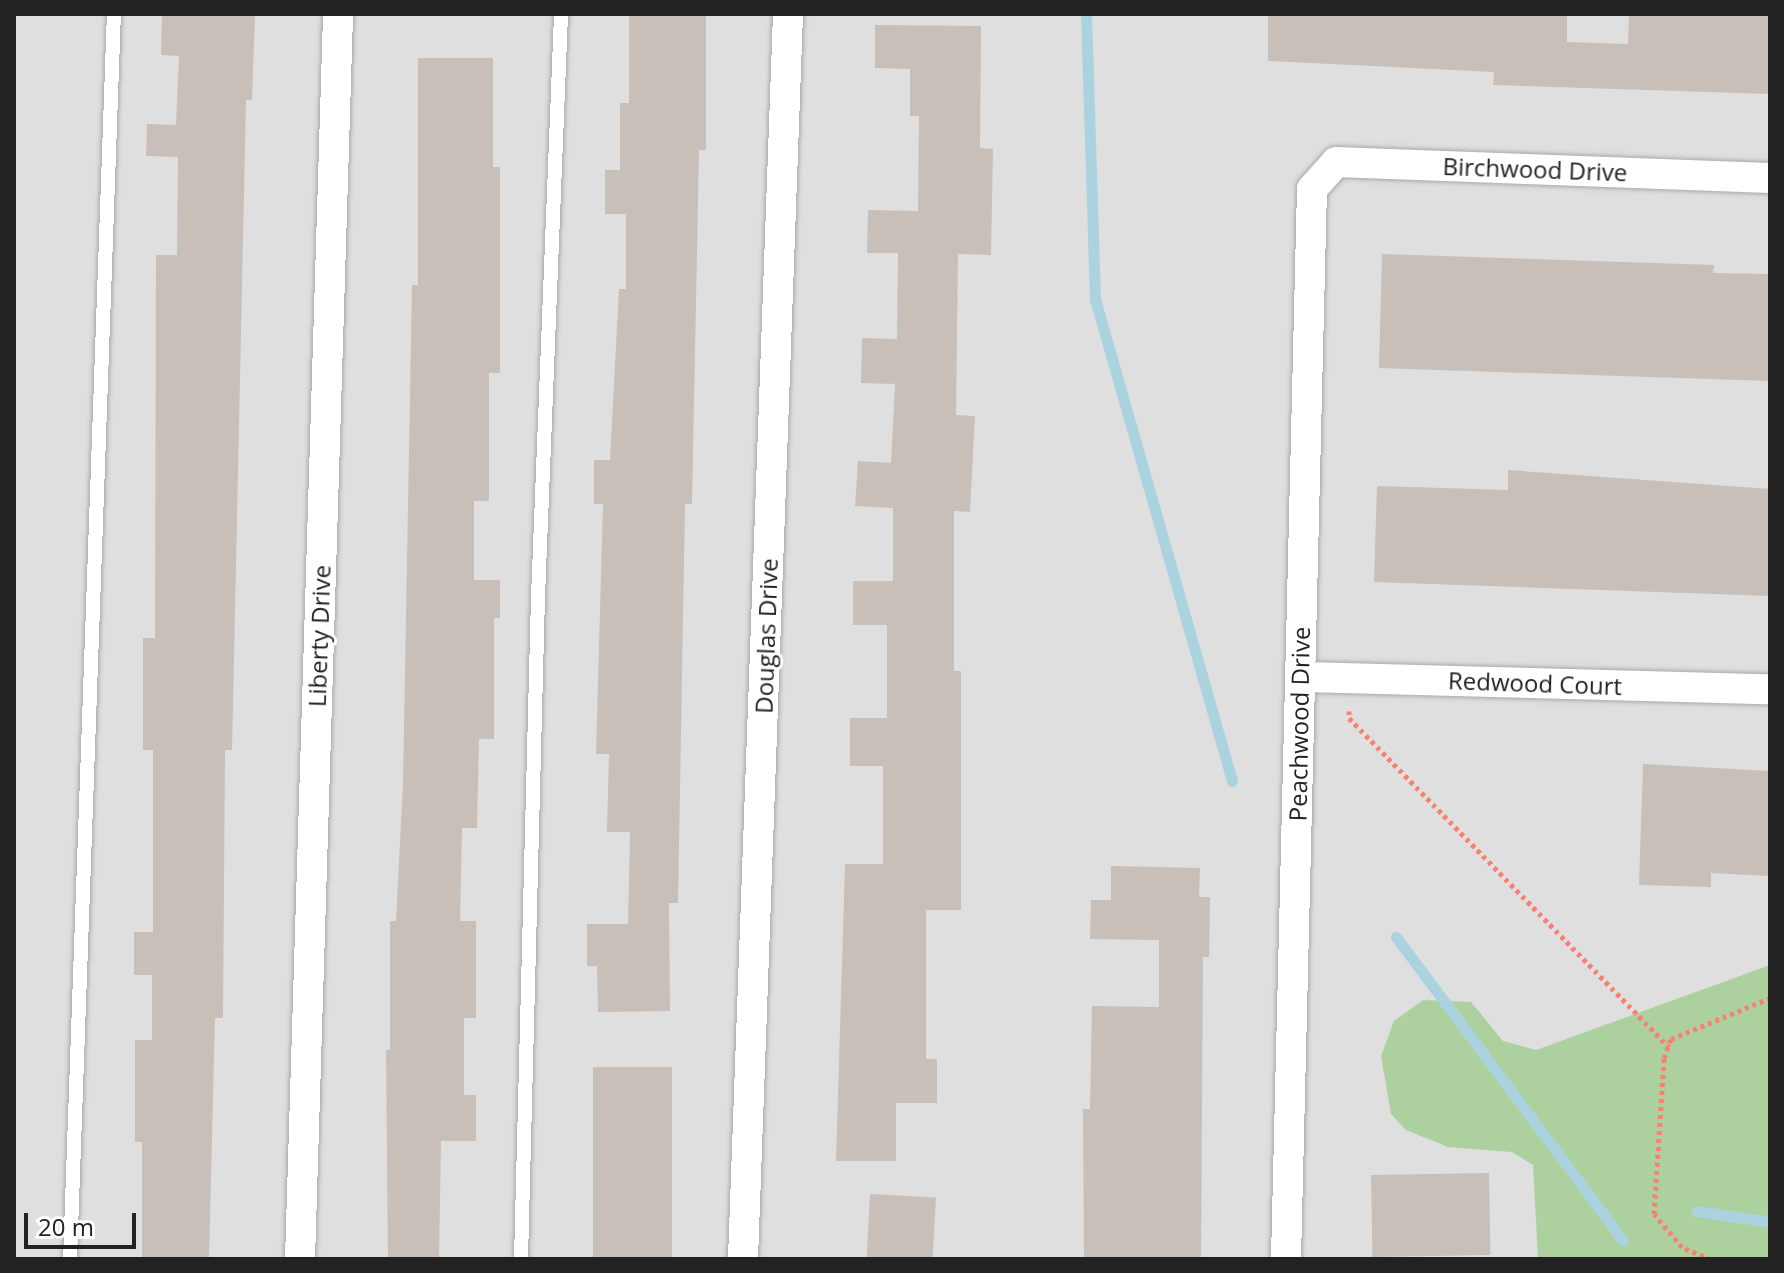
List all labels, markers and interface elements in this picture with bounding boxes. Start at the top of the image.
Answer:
street label: Birchwood Drive [1442,151,1628,187]
street label: Douglas Drive [749,558,783,714]
street label: Liberty Drive [302,564,336,708]
street label: Peachwood Drive [1283,626,1315,822]
street label: Redwood Court [1448,666,1622,700]
scale bar [28,1197,140,1247]
text: 20 m [38,1210,94,1243]

